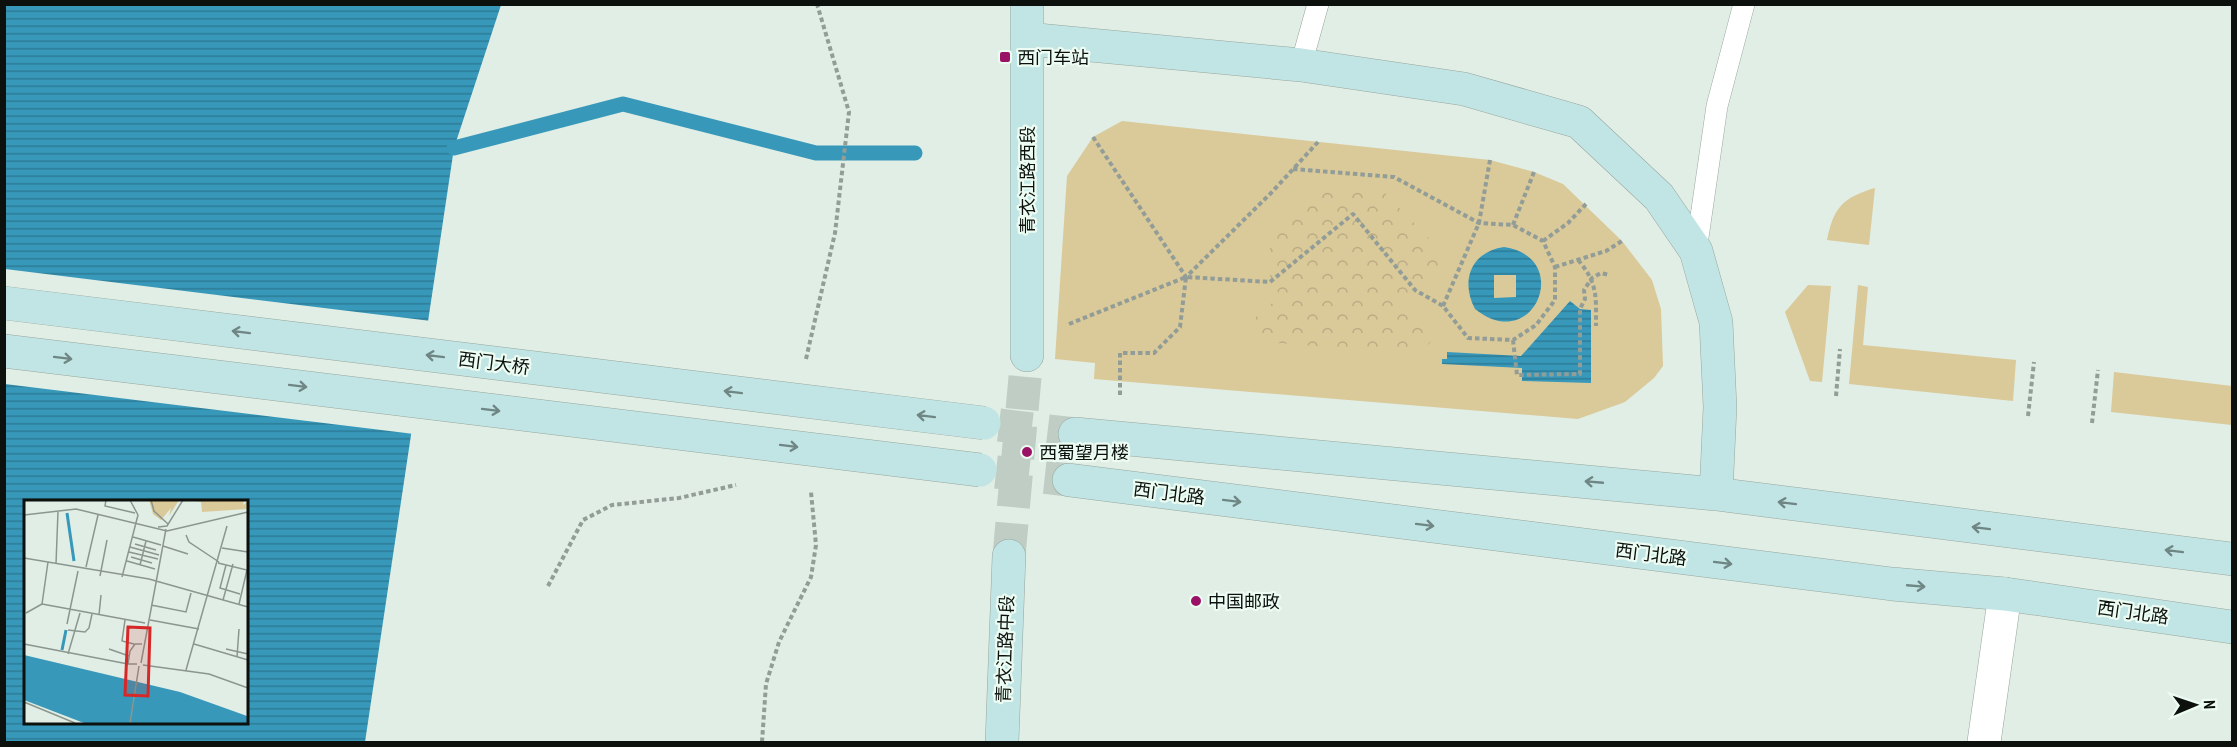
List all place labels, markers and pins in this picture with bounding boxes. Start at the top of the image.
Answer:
place label: 西门车站 [1017,46,1089,69]
marker: 西门车站 [998,50,1012,64]
place label: 西蜀望月楼 [1039,441,1129,464]
marker: 西蜀望月楼 [1020,445,1034,459]
place label: 中国邮政 [1208,590,1280,613]
marker: 中国邮政 [1189,594,1203,608]

